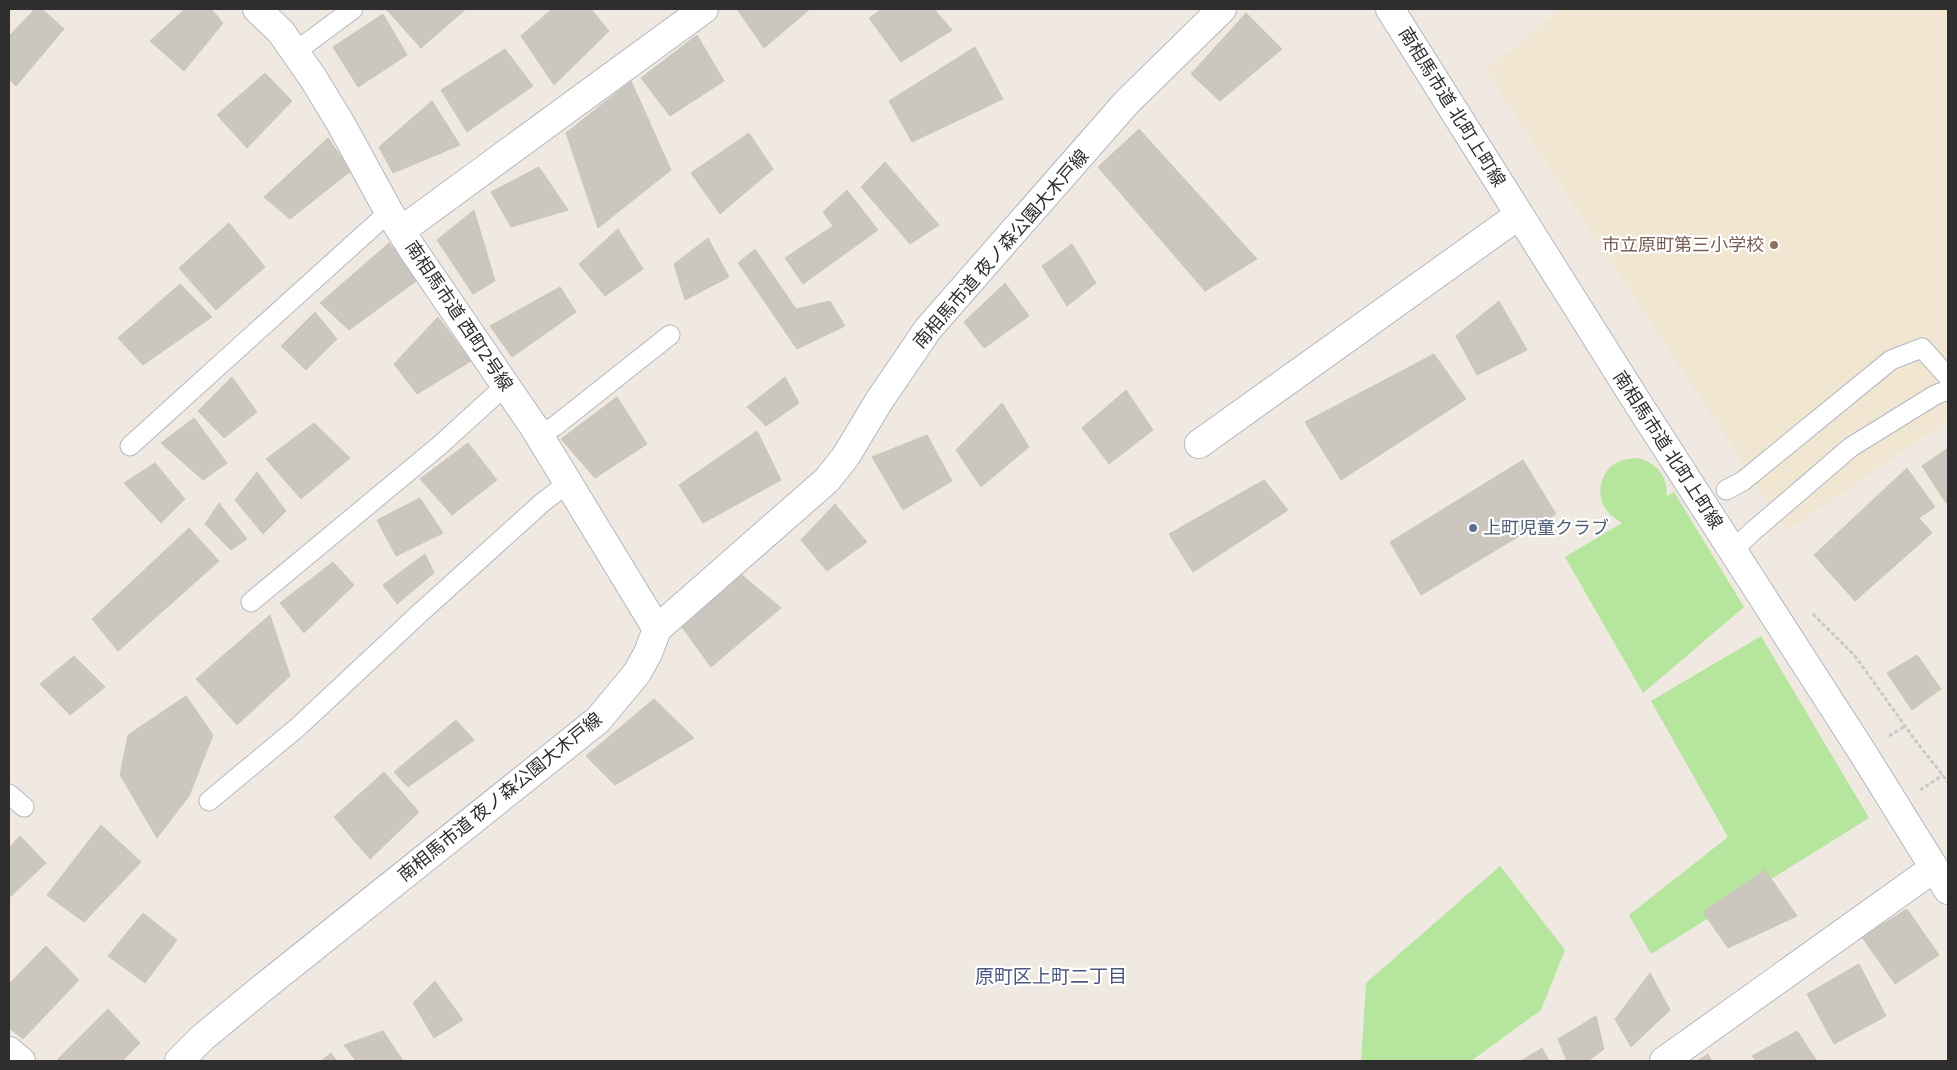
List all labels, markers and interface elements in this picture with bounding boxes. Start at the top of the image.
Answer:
street label: 南相馬市道 北町上町線 [1395,23,1511,190]
street label: 南相馬市道 夜ノ森公園大木戸線 [908,145,1093,352]
place label: 市立原町第三小学校 [1602,233,1764,255]
street label: 南相馬市道 西町2号線 [401,236,518,395]
marker: 市立原町第三小学校 [1768,239,1780,251]
street label: 南相馬市道 北町上町線 [1610,366,1728,533]
place label: 上町児童クラブ [1483,516,1609,538]
marker: 上町児童クラブ [1467,522,1479,534]
street label: 南相馬市道 夜ノ森公園大木戸線 [393,707,606,885]
district label: 原町区上町二丁目 [975,964,1127,987]

